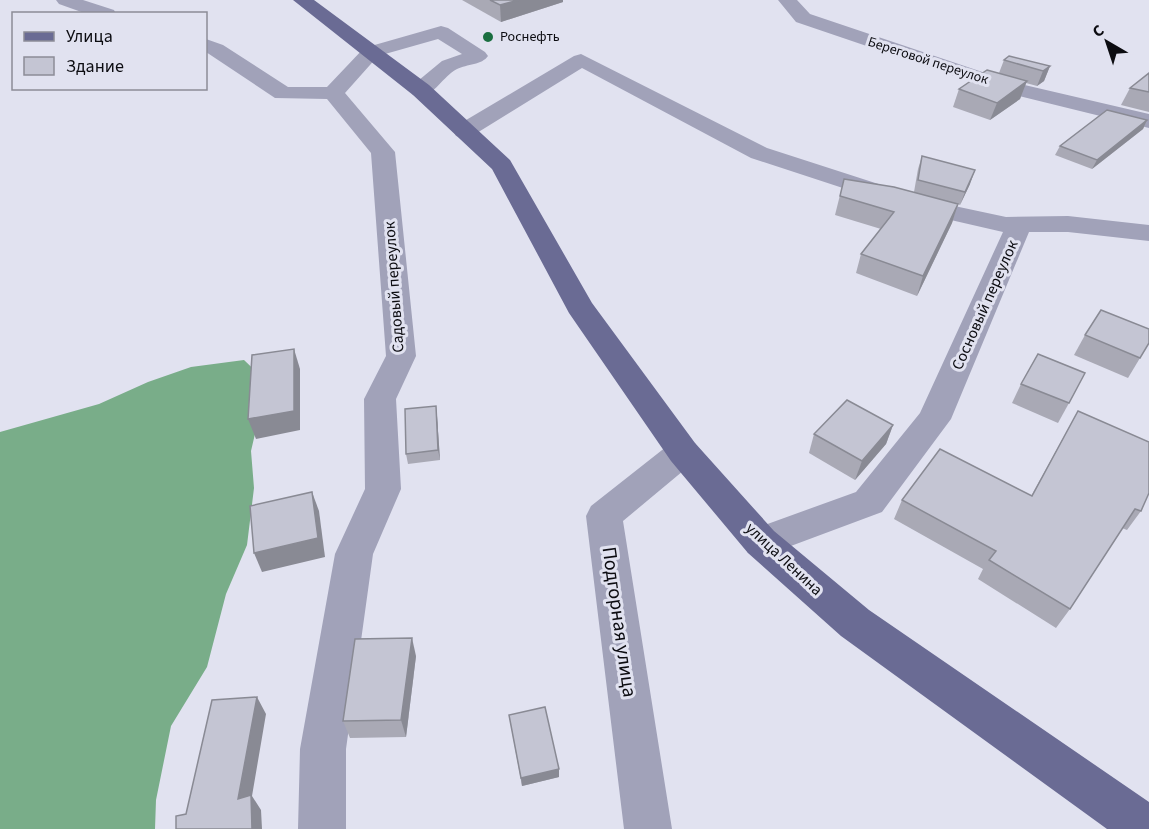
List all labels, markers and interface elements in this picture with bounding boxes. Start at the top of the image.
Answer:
legend [12,12,207,90]
north arrow [1077,12,1137,72]
text: С [1088,20,1109,43]
text: Улица [66,24,113,49]
place label: Роснефть [500,27,560,47]
marker: Роснефть [481,30,495,44]
street label: Береговой переулок [865,32,991,90]
text: Здание [66,54,124,79]
street label: Садовый переулок [378,220,410,353]
street label: Сосновый переулок [946,236,1024,373]
street label: улица Ленина [741,517,827,601]
street label: Подгорная улица [595,545,643,699]

